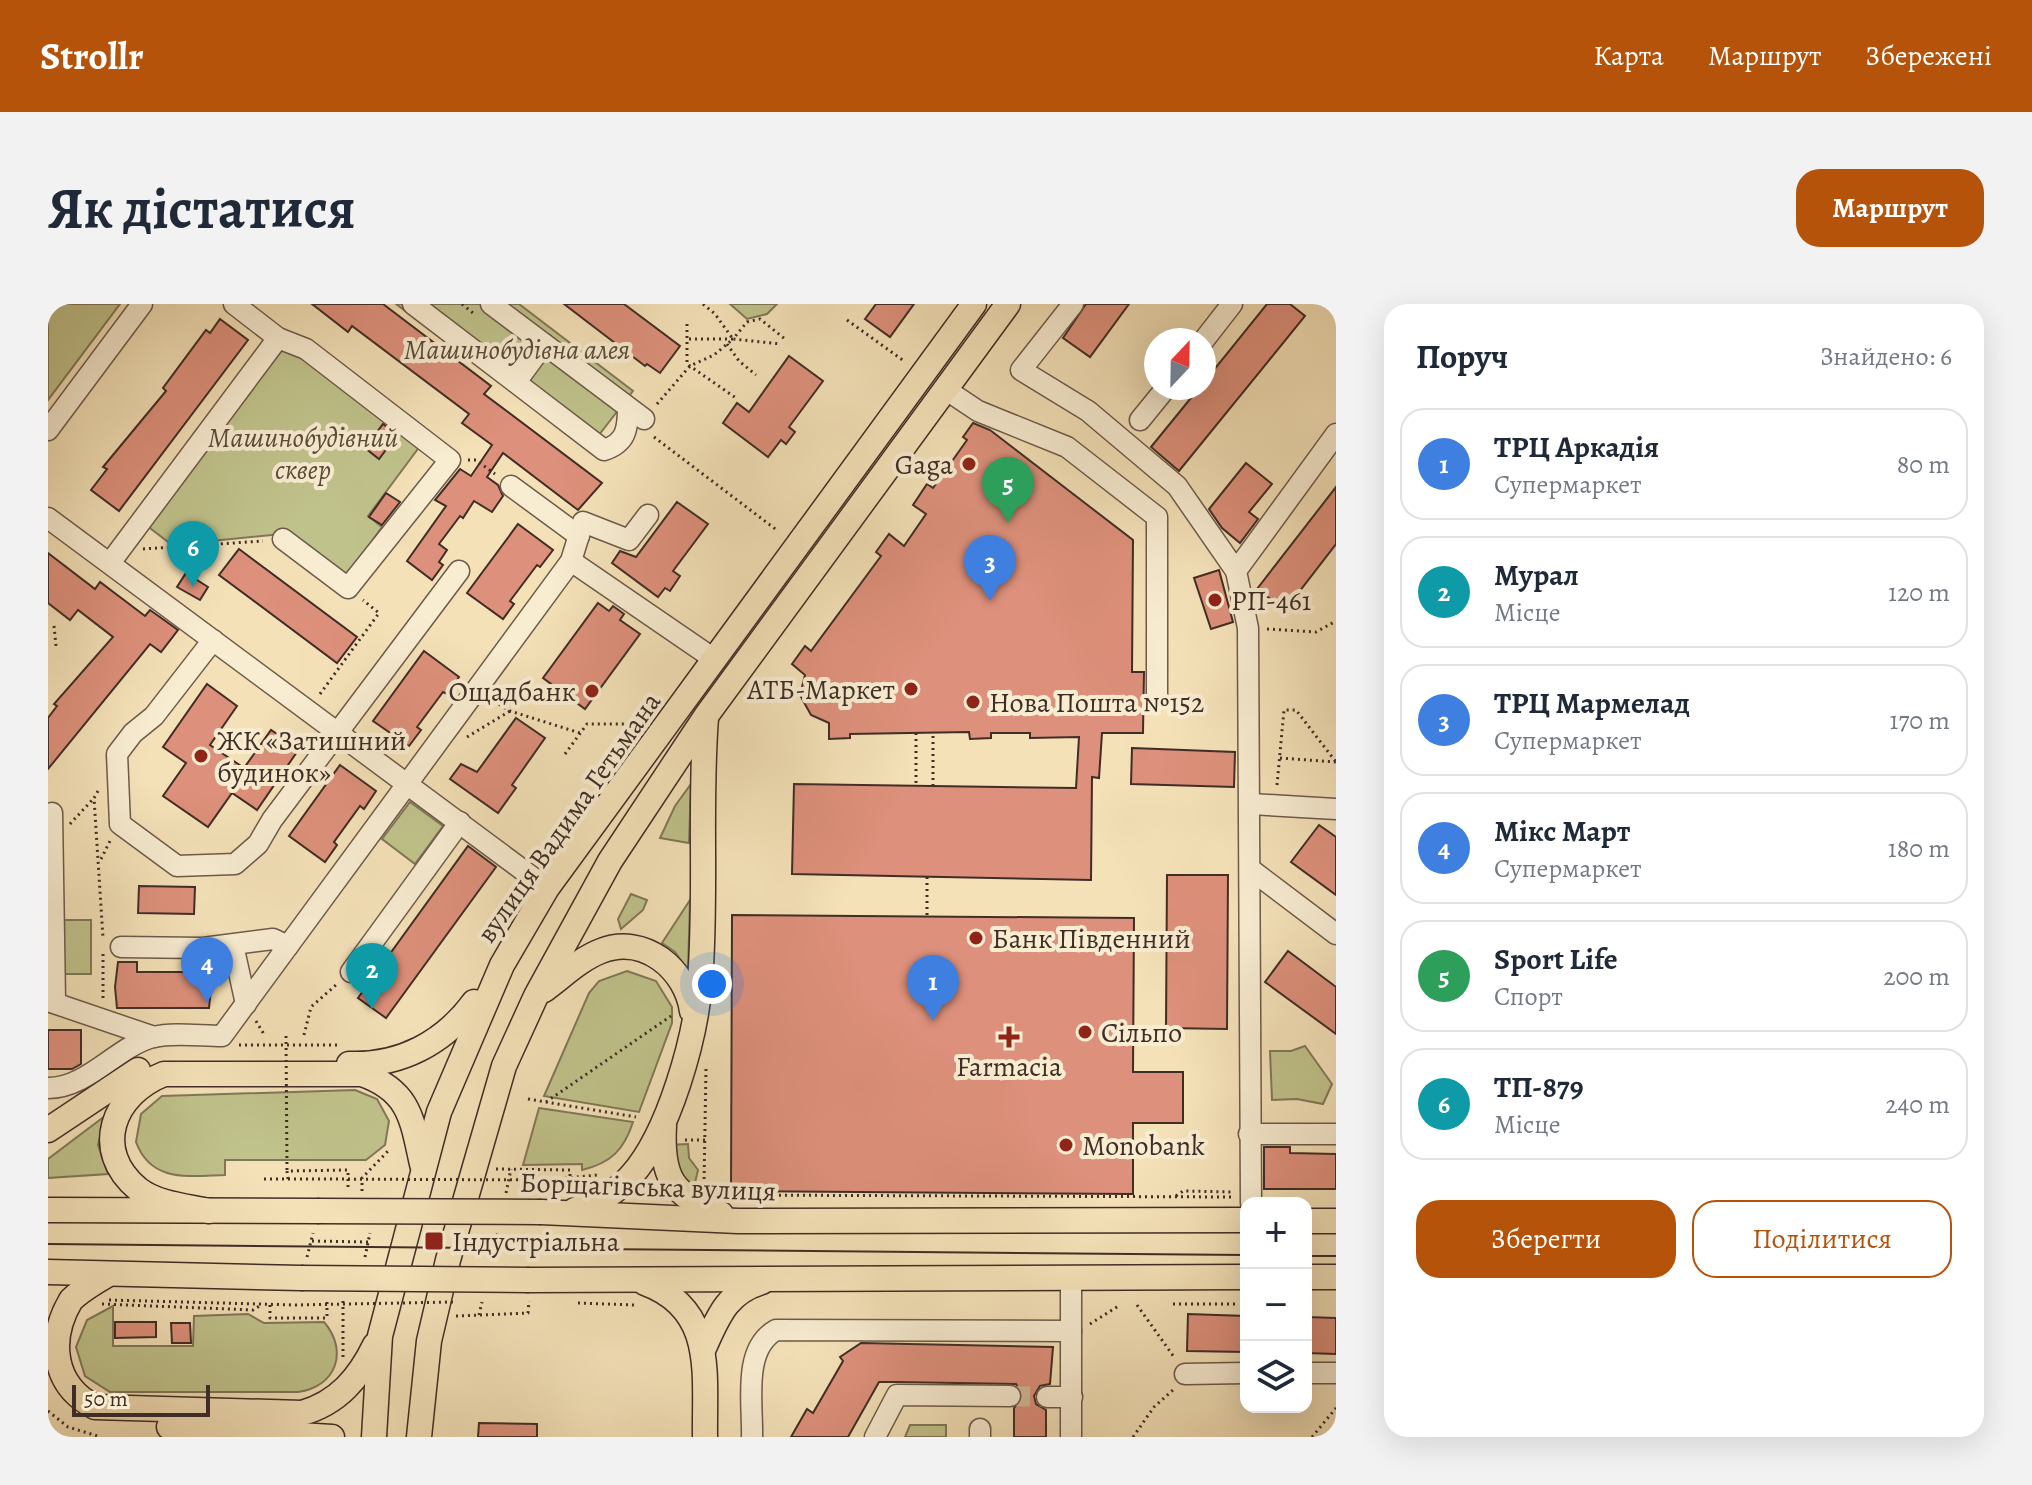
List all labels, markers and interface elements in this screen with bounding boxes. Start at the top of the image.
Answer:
text: Strollr [40,30,144,82]
text: Карта [1593,37,1664,75]
text: Маршрут [1708,37,1821,75]
text: Збережені [1865,37,1992,75]
button: Маршрут [1796,169,1984,247]
text: Як дістатися [48,170,356,246]
north arrow [1144,328,1216,400]
park label: Машинобудівна алея [404,331,630,369]
text: Поруч [1416,333,1508,380]
text: Знайдено: 6 [1820,339,1952,374]
park label: Машинобудівний сквер [208,419,398,489]
text: ТРЦ Аркадія [1494,427,1659,467]
place label: Gaga [895,446,953,484]
text: 1 [1439,447,1449,482]
text: 80 m [1897,447,1950,482]
marker: Gaga [960,455,978,473]
pin: 5 [982,457,1034,523]
text: Супермаркет [1494,467,1642,502]
pin: 6 [167,521,219,587]
pin: 3 [964,535,1016,601]
text: Мурал [1494,555,1579,595]
text: 2 [1438,575,1450,610]
text: 120 m [1888,575,1950,610]
place label: РП-461 [1231,582,1311,620]
marker: РП-461 [1206,591,1224,609]
text: Місце [1494,595,1561,630]
place label: АТБ-Маркет [746,671,895,709]
place label: Ощадбанк [449,673,576,711]
marker: АТБ-Маркет [902,680,920,698]
marker: Ощадбанк [583,682,601,700]
text: ТРЦ Мармелад [1494,683,1690,723]
place label: Нова Пошта №152 [989,684,1204,722]
street label: вулиця Вадима Гетьмана [468,685,670,951]
marker: Нова Пошта №152 [964,693,982,711]
text: 3 [1438,703,1450,738]
text: 170 m [1890,703,1950,738]
place label: ЖК «Затишний будинок» [217,722,406,792]
text: Супермаркет [1494,723,1642,758]
marker: ЖК «Затишний будинок» [192,747,210,765]
text: Мікс Март [1494,811,1631,851]
text: 4 [1438,831,1450,866]
text: 180 m [1888,831,1950,866]
text: Супермаркет [1494,851,1642,886]
place label: Банк Південний [992,920,1191,958]
marker: Банк Південний [967,929,985,947]
pin: 4 [181,937,233,1003]
text: Sport Life [1494,939,1618,979]
pin: 2 [346,943,398,1009]
pin: 1 [907,955,959,1021]
text: 5 [1438,959,1450,994]
text: 200 m [1883,959,1950,994]
your location [692,964,732,1004]
text: Спорт [1494,979,1563,1014]
place label: Сільпо [1101,1014,1182,1052]
marker: Сільпо [1076,1023,1094,1041]
marker: Farmacia [1000,1028,1018,1046]
place label: Farmacia [956,1048,1062,1086]
text: ТП-879 [1494,1067,1584,1107]
text: 6 [1438,1087,1450,1122]
text: 240 m [1885,1087,1950,1122]
text: Місце [1494,1107,1561,1142]
place label: Monobank [1082,1127,1205,1165]
marker: Monobank [1057,1136,1075,1154]
street label: Борщагівська вулиця [519,1164,777,1210]
map controls [1240,1197,1312,1413]
button: + [1240,1197,1312,1269]
button: Зберегти [1416,1200,1676,1278]
button: Поділитися [1692,1200,1952,1278]
place label: Індустріальна [452,1223,620,1261]
marker: Індустріальна [423,1230,445,1252]
button: − [1240,1269,1312,1341]
button: layers [1240,1341,1312,1413]
scale bar [72,1381,210,1417]
text: 50 m [84,1384,128,1414]

